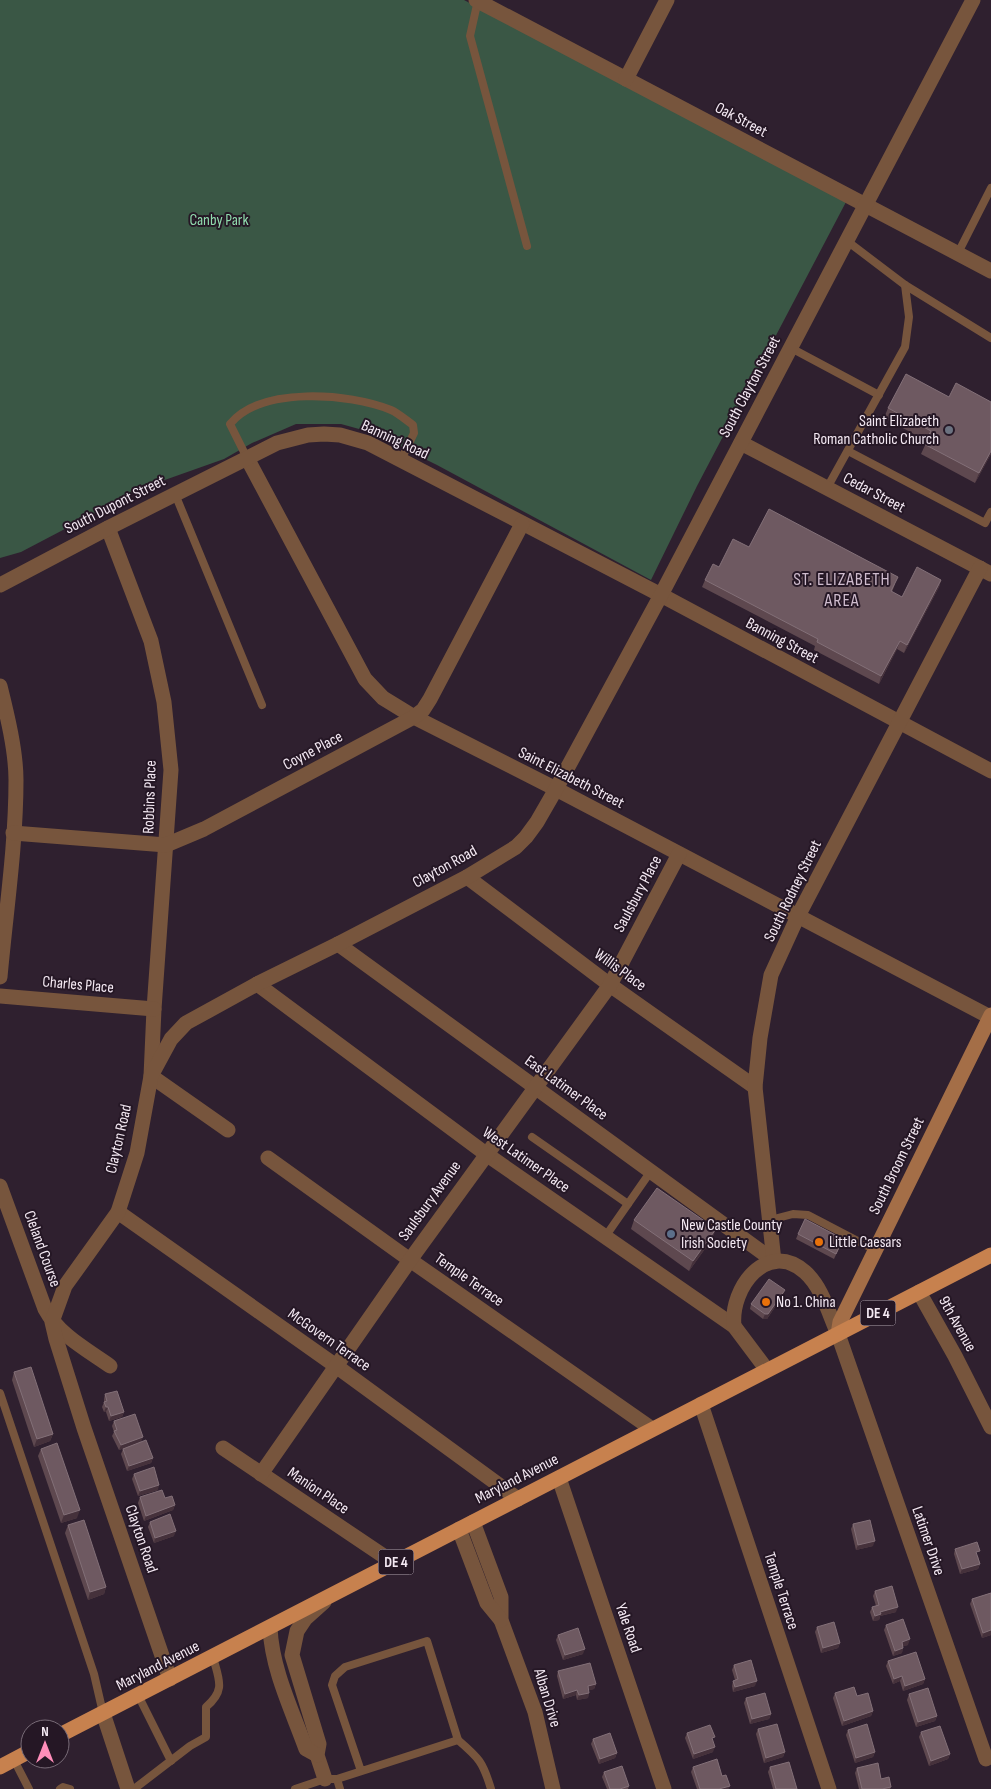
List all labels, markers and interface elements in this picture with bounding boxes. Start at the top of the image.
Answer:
street label: Oak Street [712,98,770,142]
park label: Canby Park [189,211,249,230]
street label: South Clayton Street [715,333,785,441]
place label: Saint Elizabeth Roman Catholic Church [813,412,939,449]
street label: Banning Road [358,416,432,464]
marker: Saint Elizabeth Roman Catholic Church [943,424,955,436]
street label: Cedar Street [840,469,908,517]
street label: South Dupont Street [61,471,169,539]
district label: ST. ELIZABETH AREA [793,569,891,611]
street label: Banning Street [742,614,822,668]
street label: Coyne Place [280,727,346,775]
street label: Saint Elizabeth Street [515,743,627,813]
street label: Robbins Place [139,760,161,834]
street label: South Rodney Street [760,837,826,945]
street label: Clayton Road [410,842,480,892]
street label: Saulsbury Place [610,853,666,935]
street label: Willis Place [590,945,650,995]
street label: Charles Place [41,972,115,998]
street label: East Latimer Place [521,1051,611,1125]
street label: Clayton Road [102,1103,136,1175]
street label: South Broom Street [865,1114,929,1218]
street label: West Latimer Place [479,1123,573,1197]
street label: Saulsbury Avenue [395,1157,465,1245]
street label: Cleland Course [19,1208,65,1290]
place label: New Castle County Irish Society [681,1216,782,1253]
marker: New Castle County Irish Society [665,1228,677,1240]
place label: Little Caesars [829,1233,902,1252]
marker: Little Caesars [813,1236,825,1248]
street label: Temple Terrace [431,1249,507,1311]
place label: No 1. China [776,1293,836,1312]
street label: 9th Avenue [934,1293,980,1355]
marker: No 1. China [760,1296,772,1308]
road number: DE 4 [860,1300,896,1326]
street label: McGovern Terrace [284,1305,374,1375]
street label: Maryland Avenue [472,1450,562,1508]
street label: Manion Place [284,1463,352,1519]
street label: Clayton Road [121,1503,161,1575]
street label: Latimer Drive [907,1504,949,1578]
road number: DE 4 [378,1550,414,1574]
street label: Temple Terrace [760,1550,802,1632]
street label: Yale Road [611,1601,645,1655]
street label: Maryland Avenue [113,1637,203,1695]
street label: Alban Drive [529,1666,565,1730]
north arrow [20,1719,70,1769]
text: N [41,1723,49,1740]

